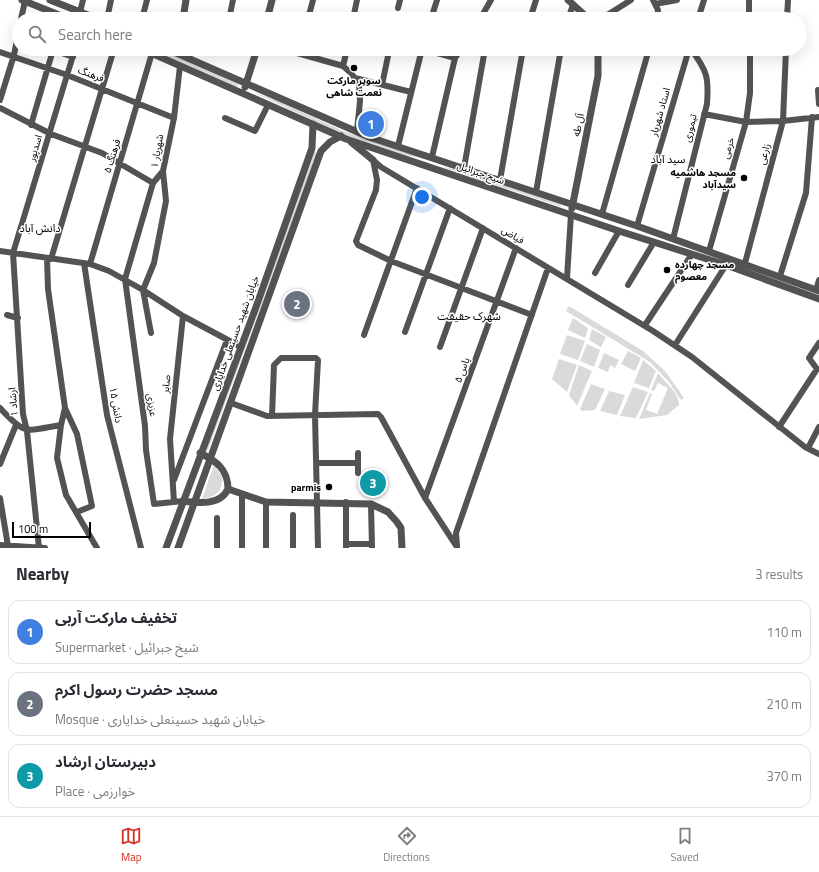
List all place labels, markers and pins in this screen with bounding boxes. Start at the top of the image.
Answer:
marker: سوپر مارکت نعمت شاهی [349,63,359,73]
place label: سوپر مارکت نعمت شاهی [326,73,382,100]
pin: 1 [358,109,384,139]
place label: مسجد هاشمیه سیدآباد [671,165,736,192]
marker: مسجد هاشمیه سیدآباد [739,173,749,183]
place label: مسجد چهارده معصوم [675,257,734,284]
marker: مسجد چهارده معصوم [662,265,672,275]
pin: 2 [284,289,310,319]
pin: 3 [360,468,386,498]
place label: parmis [291,480,321,495]
marker: parmis [324,482,334,492]

